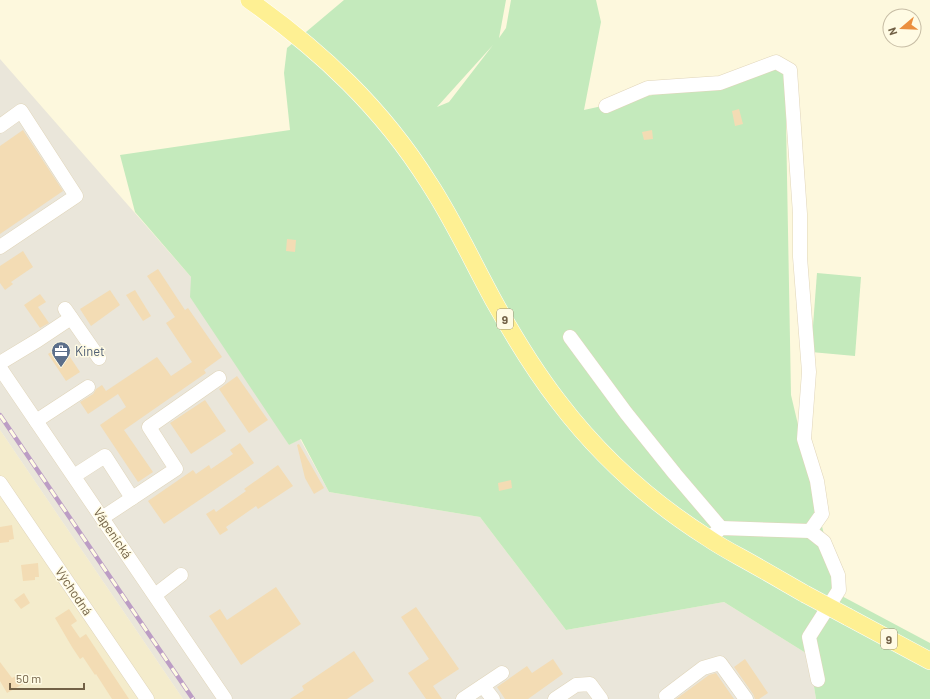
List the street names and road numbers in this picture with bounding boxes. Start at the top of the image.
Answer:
road number: 9 [497,309,513,329]
street label: Vápenická [90,505,136,561]
street label: Východná [52,564,96,618]
road number: 9 [881,629,897,649]

